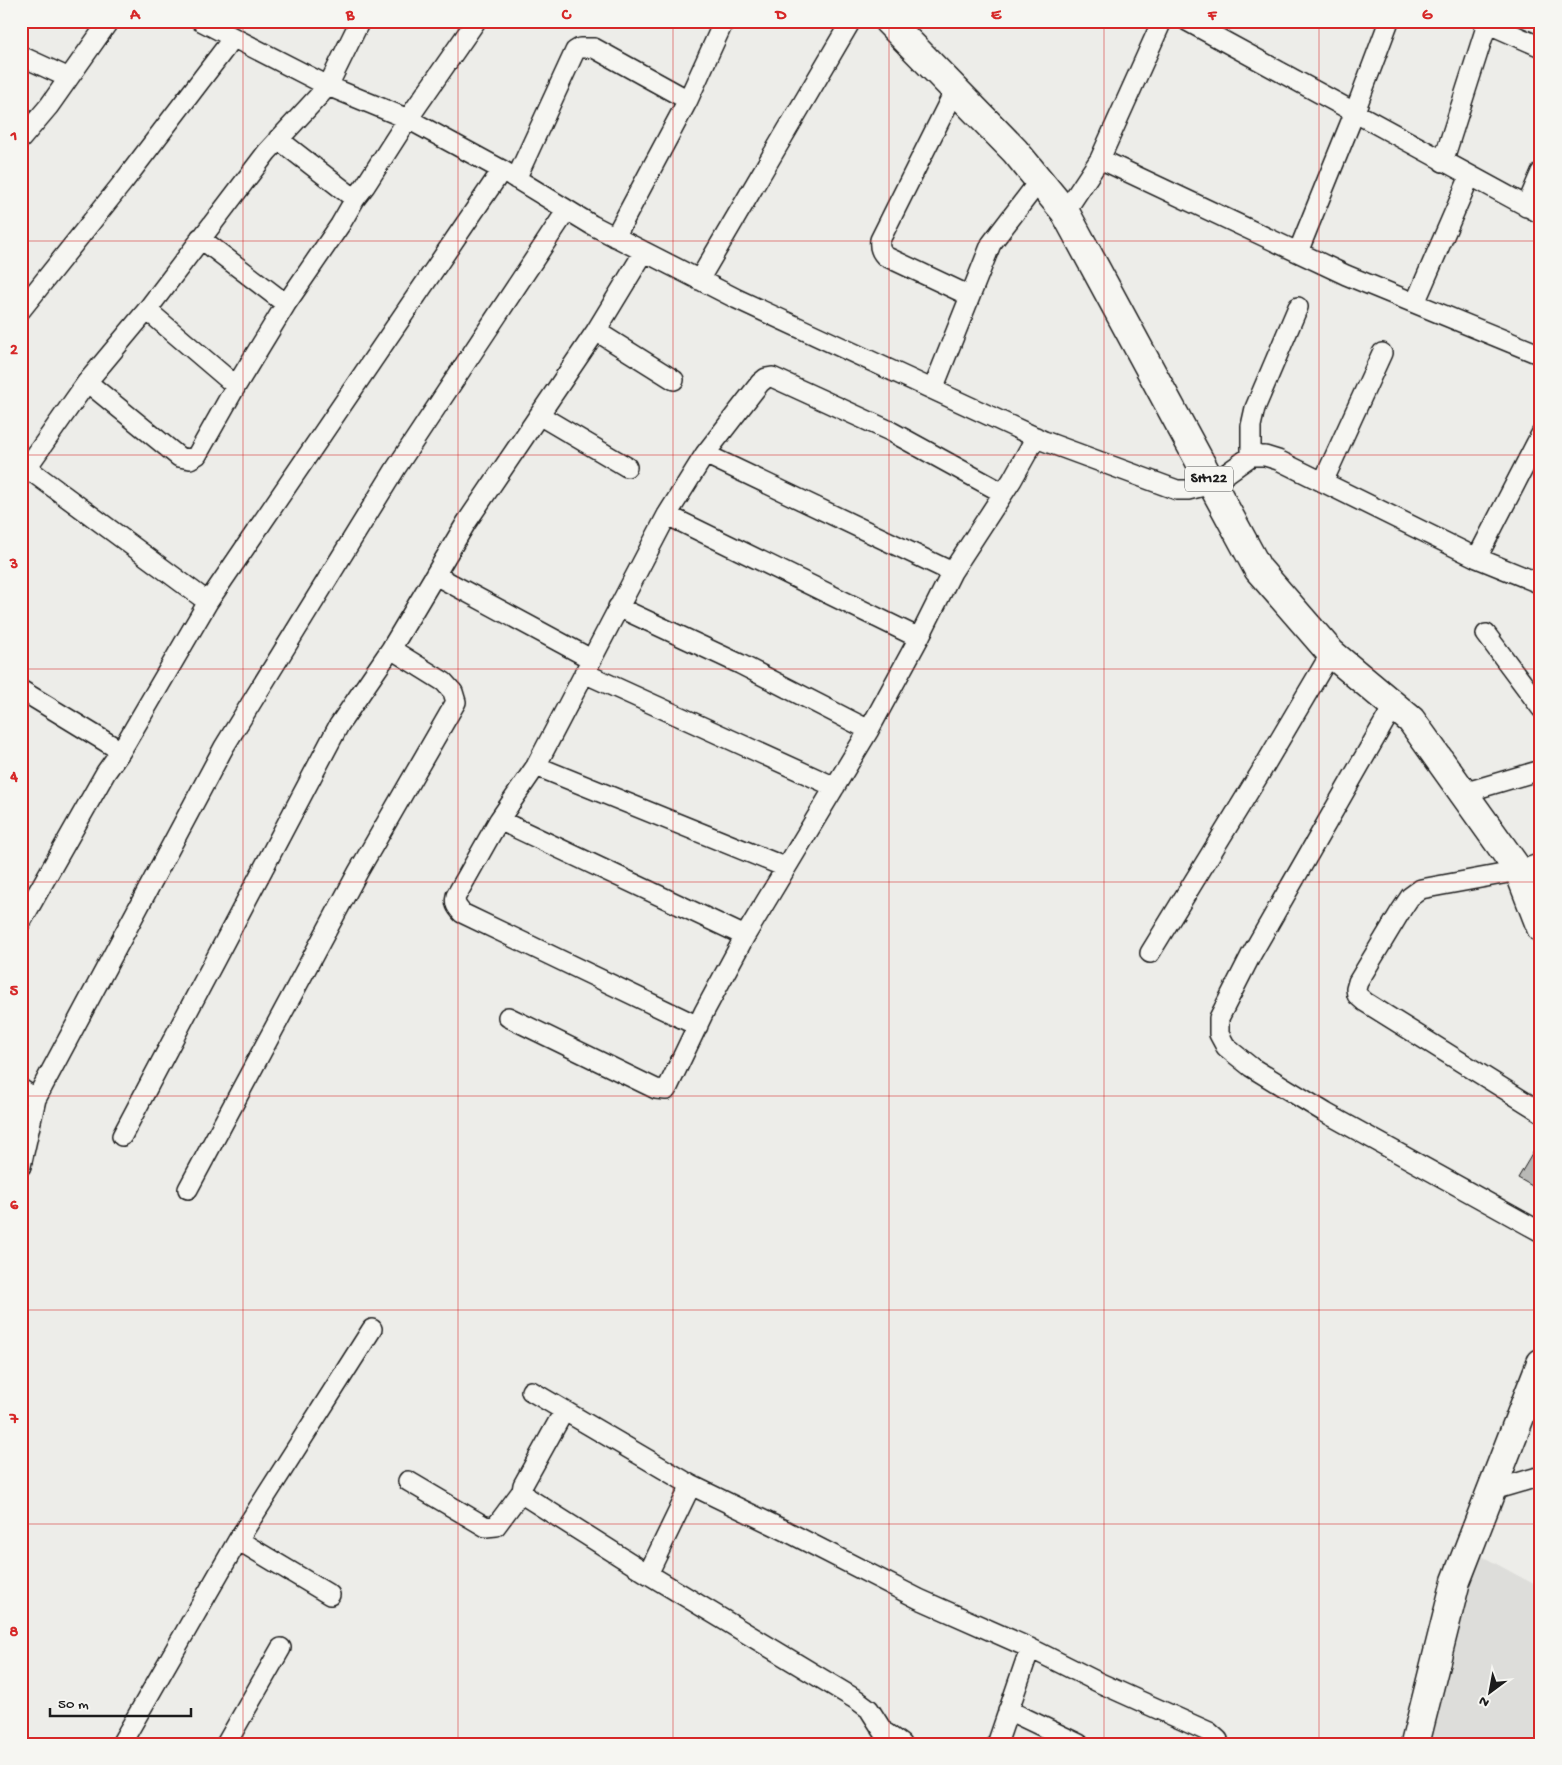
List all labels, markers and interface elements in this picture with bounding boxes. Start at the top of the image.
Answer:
text: A [129,7,141,26]
text: B [345,7,355,26]
text: C [561,7,572,26]
text: D [774,7,787,26]
text: E [991,7,1002,26]
text: F [1207,7,1218,26]
text: G [1422,7,1433,26]
text: 1 [10,128,17,147]
text: 2 [10,342,18,361]
road number: SH122 [1185,466,1233,492]
text: 3 [9,556,18,575]
text: 4 [9,769,18,788]
text: 5 [10,983,19,1002]
text: 6 [10,1197,19,1216]
text: 7 [9,1411,19,1430]
text: 8 [10,1624,19,1643]
north arrow [1464,1668,1514,1718]
scale bar [50,1685,191,1717]
text: N [1476,1691,1493,1711]
text: 50 m [58,1696,89,1714]

